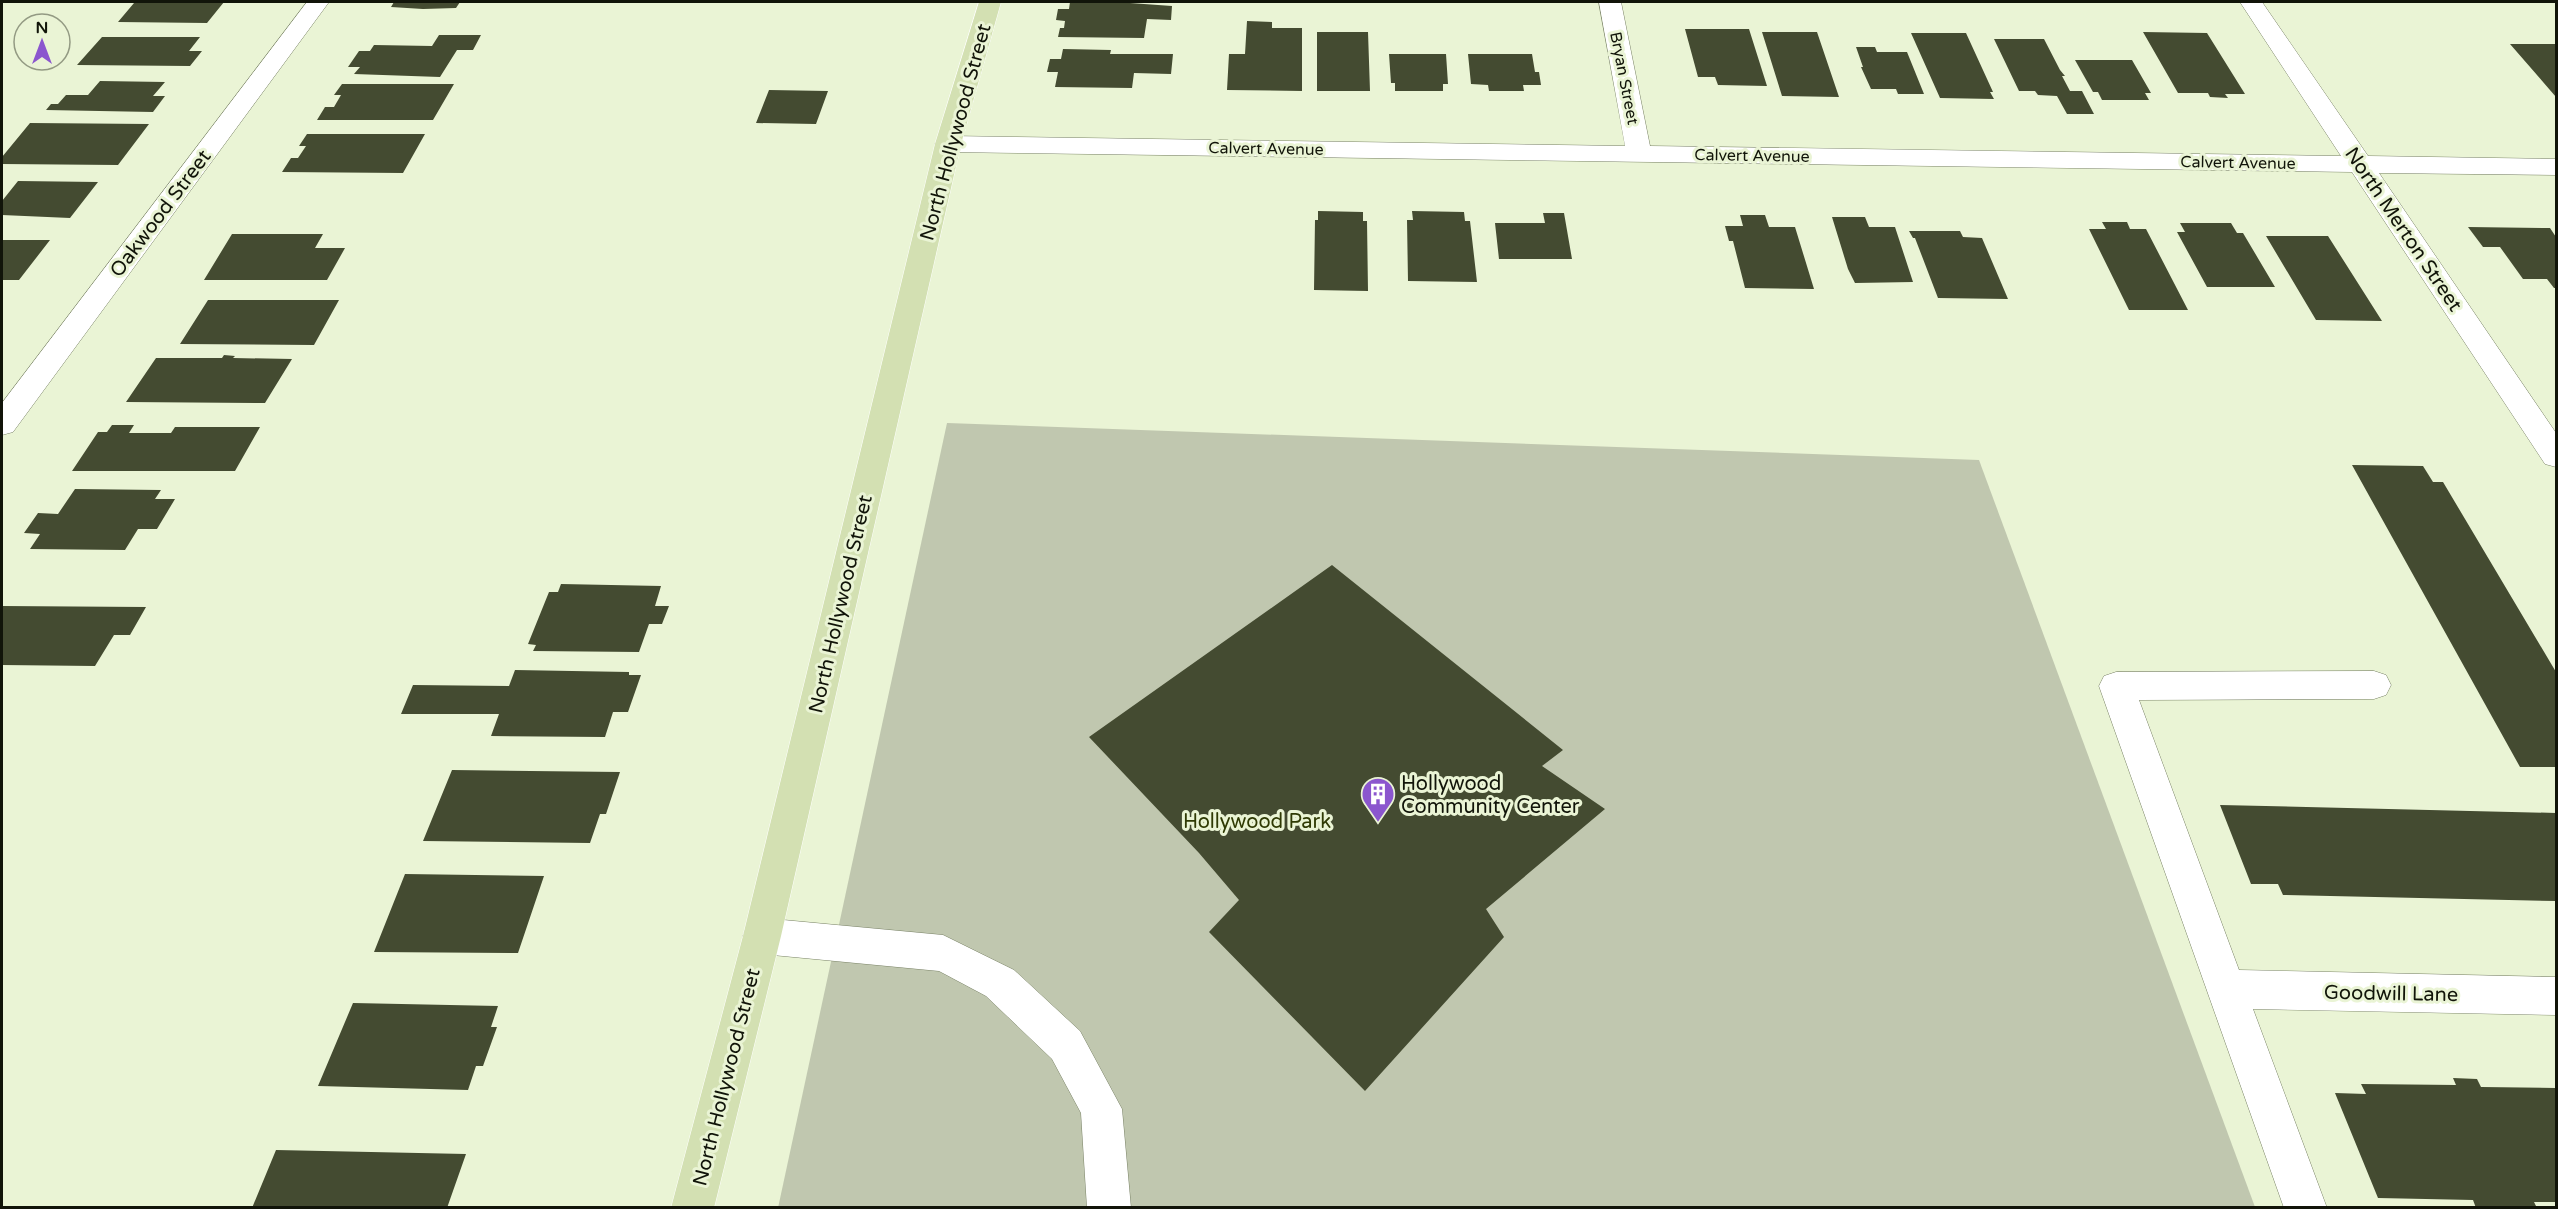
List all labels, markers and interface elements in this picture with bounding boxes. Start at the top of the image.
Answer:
north arrow [12,12,72,72]
text: N [36,18,48,38]
street label: North Hollywood Street [915,21,997,243]
street label: Bryan Street [1605,30,1643,126]
street label: Calvert Avenue [1208,138,1324,160]
street label: North Merton Street [2339,143,2467,317]
street label: Oakwood Street [105,145,217,282]
street label: Calvert Avenue [1694,145,1810,167]
street label: Calvert Avenue [2180,152,2296,174]
street label: North Hollywood Street [804,492,878,716]
place label: Hollywood Community Center [1401,772,1580,819]
building icon: Hollywood Community Center [1360,776,1396,823]
park label: Hollywood Park [1183,810,1331,834]
street label: North Hollywood Street [688,966,766,1188]
street label: Goodwill Lane [2324,981,2458,1007]

